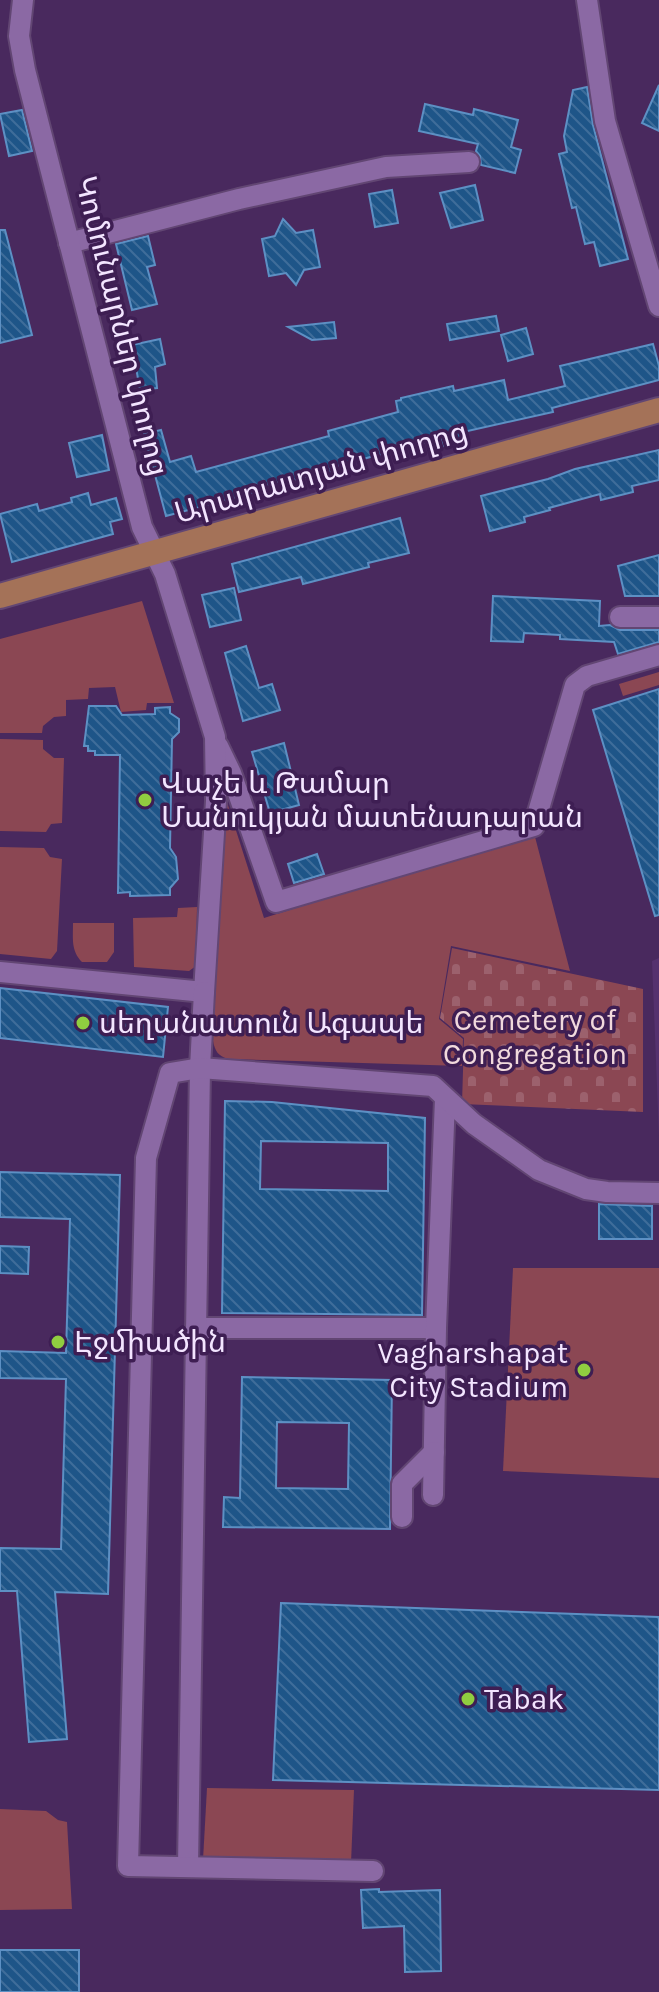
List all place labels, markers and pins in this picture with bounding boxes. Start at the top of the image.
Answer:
place label: Վաչե և Թամար Մանուկյան մատենադարան [161,765,583,835]
marker: Վաչե և Թամար Մանուկյան մատենադարան [136,791,154,809]
place label: սեղանատուն Ագապե [99,1005,423,1041]
marker: սեղանատուն Ագապե [74,1014,92,1032]
place label: Էջմիածին [74,1324,226,1360]
marker: Էջմիածին [49,1333,67,1351]
place label: Vagharshapat City Stadium [377,1335,568,1405]
marker: Vagharshapat City Stadium [575,1361,593,1379]
place label: Tabak [484,1681,564,1717]
marker: Tabak [459,1690,477,1708]

